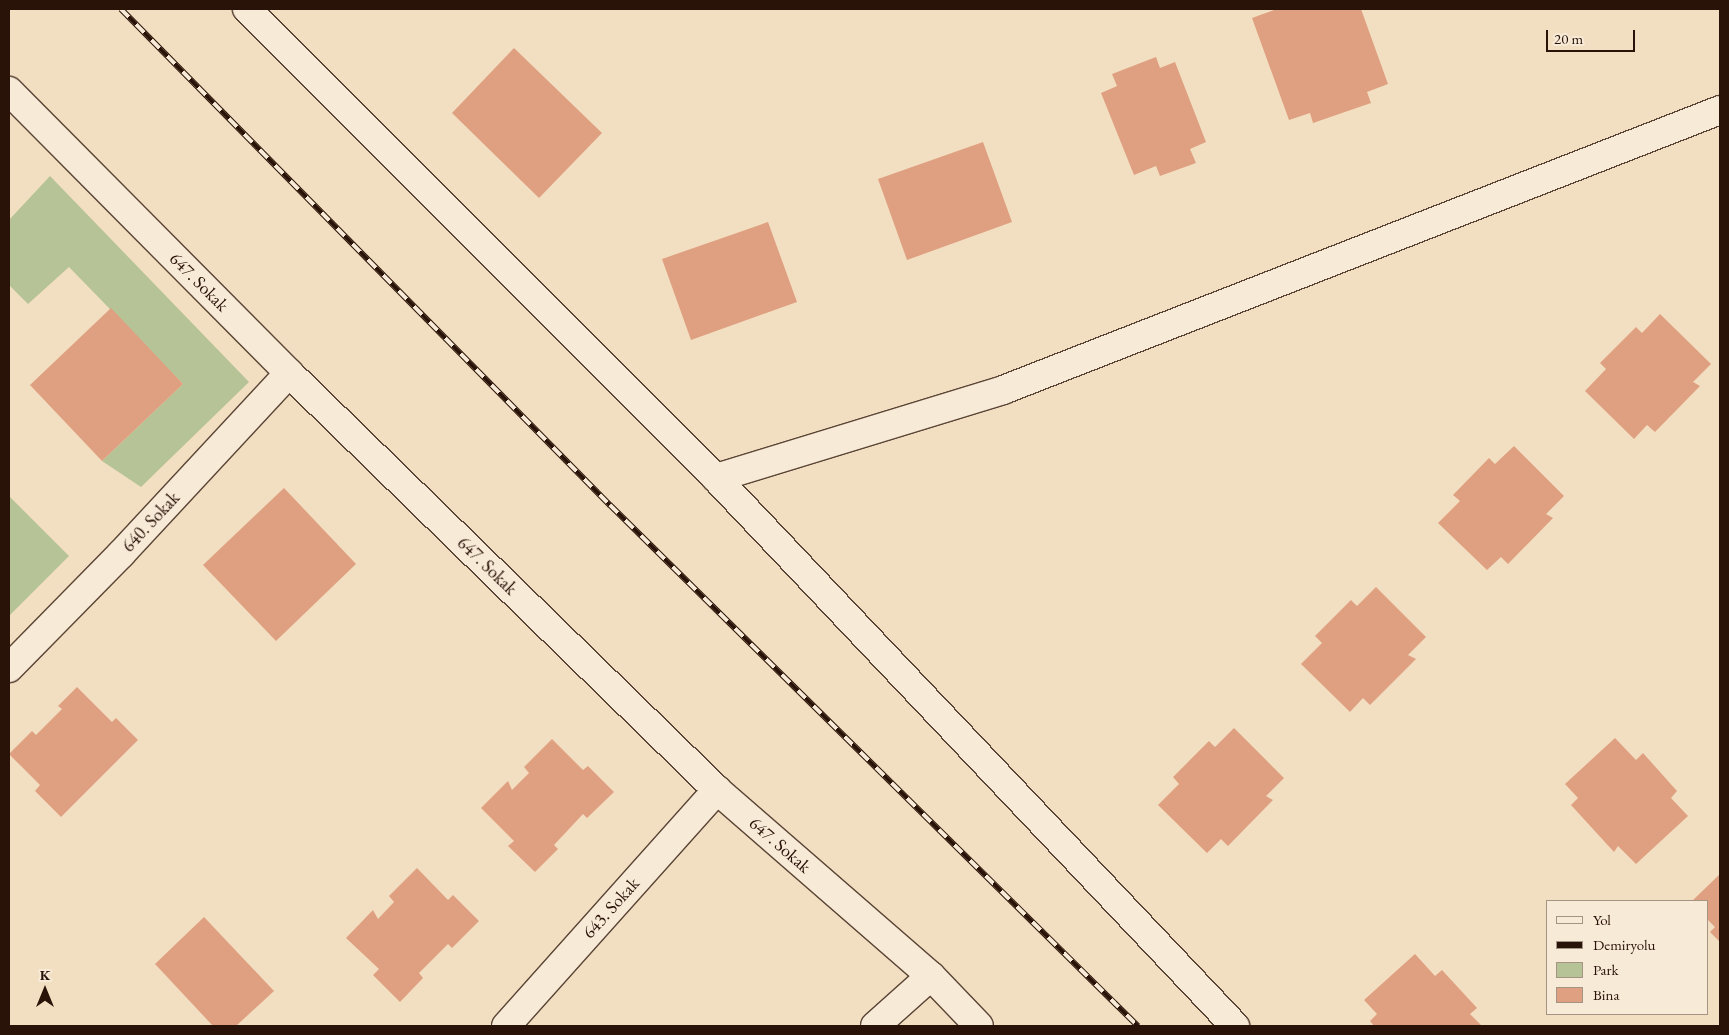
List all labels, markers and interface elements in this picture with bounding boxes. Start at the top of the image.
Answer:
scale bar [1549,20,1638,52]
text: 20 m [1554,29,1583,48]
street label: 647. Sokak [165,248,233,316]
street label: 640. Sokak [118,487,184,557]
street label: 647. Sokak [453,532,521,600]
street label: 647. Sokak [745,812,815,878]
street label: 643. Sokak [578,873,644,943]
legend [1546,900,1709,1015]
text: Yol [1593,910,1611,929]
text: Demiryolu [1593,935,1655,954]
text: Park [1593,960,1619,979]
north arrow [20,965,70,1015]
text: K [40,966,50,984]
text: Bina [1593,985,1619,1004]

